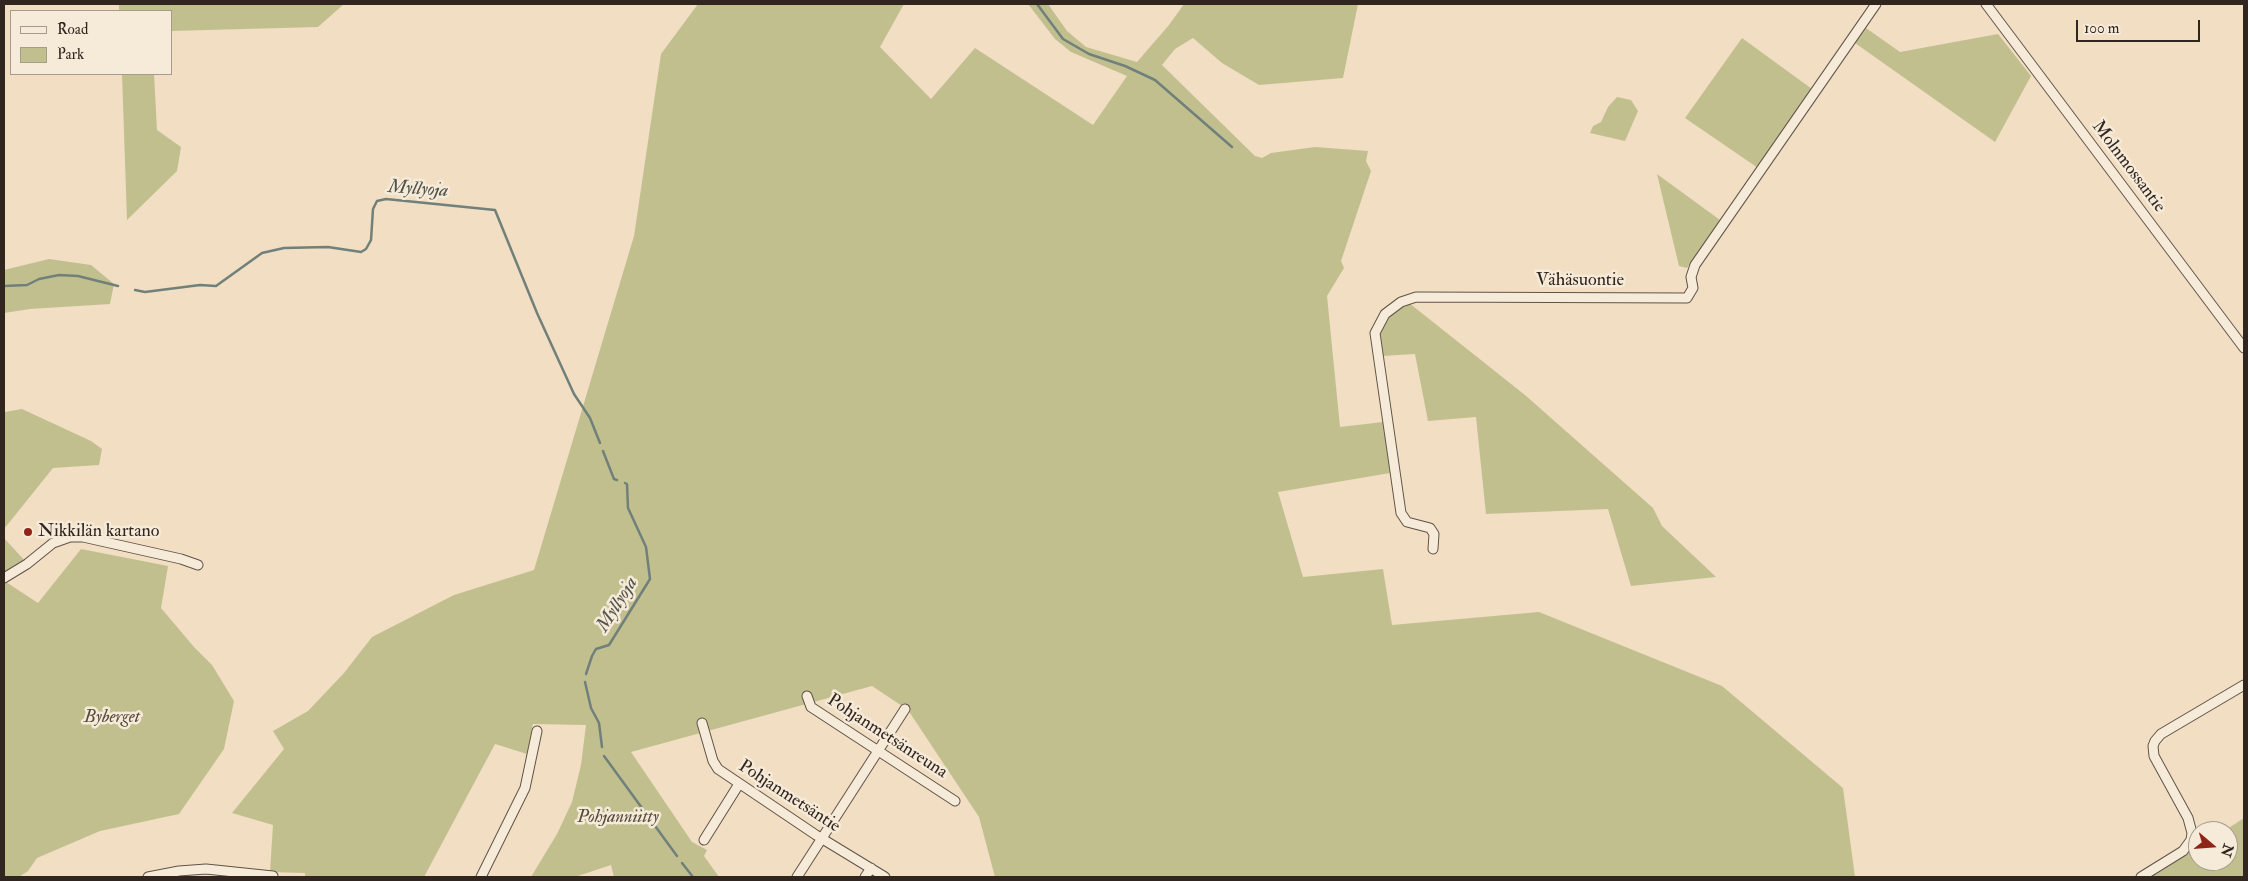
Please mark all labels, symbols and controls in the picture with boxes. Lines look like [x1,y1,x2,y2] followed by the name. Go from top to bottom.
[10,10,172,75] legend
[2078,10,2202,42] scale bar
[2084,19,2119,38] text: 100 m
[57,20,88,39] text: Road
[57,45,84,64] text: Park
[2087,117,2169,217] street label: Molnmossantie
[387,177,449,203] water label: Myllyoja
[1536,270,1624,292] street label: Vähäsuontie
[38,521,159,543] place label: Nikkilän kartano
[22,526,34,538] marker: Nikkilän kartano
[592,573,644,637] water label: Myllyoja
[823,690,951,784] street label: Pohjanmetsänreuna
[84,707,140,729] park label: Byberget
[734,756,844,838] street label: Pohjanmetsäntie
[577,807,659,829] park label: Pohjanniitty
[2188,821,2238,871] north arrow
[2217,842,2237,859] text: N

